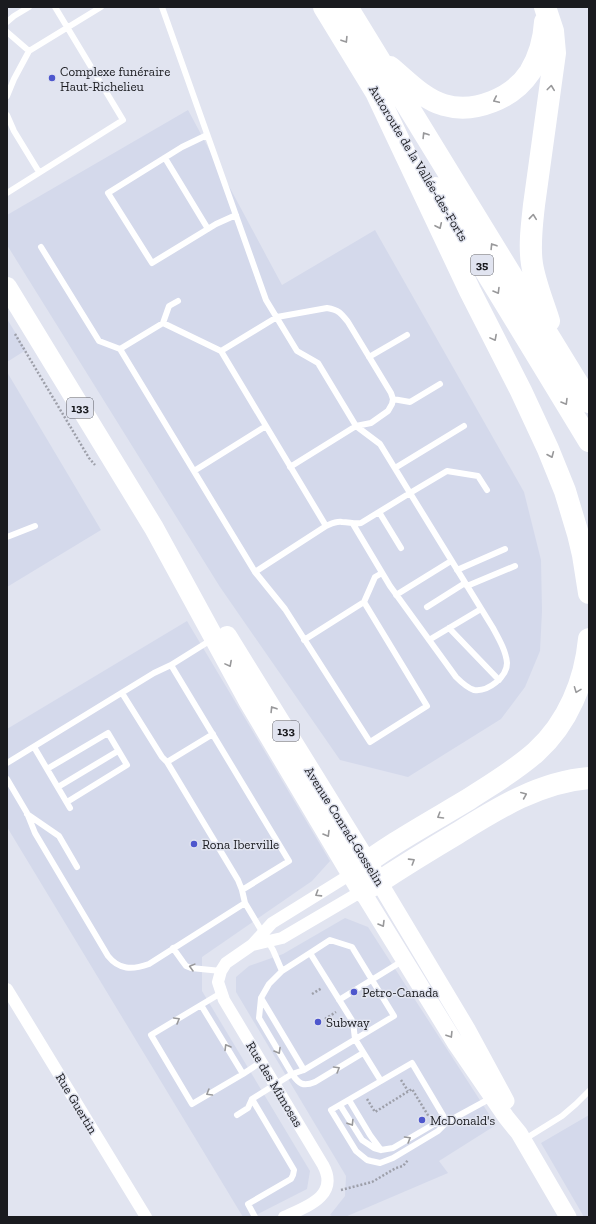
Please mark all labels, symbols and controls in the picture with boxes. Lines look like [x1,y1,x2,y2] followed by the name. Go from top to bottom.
[340,36,347,43] one-way arrow
[60,64,170,94] place label: Complexe funéraire Haut-Richelieu
[47,73,57,83] marker: Complexe funéraire Haut-Richelieu
[366,83,471,244] street label: Autoroute de la Vallée-des-Forts
[546,85,555,91] one-way arrow
[492,95,500,103] one-way arrow
[422,132,430,139] one-way arrow
[528,214,537,220] one-way arrow
[434,222,442,230] one-way arrow
[491,243,498,250] one-way arrow
[471,255,493,275] road number: 35
[493,287,500,294] one-way arrow
[490,334,497,341] one-way arrow
[67,398,93,418] road number: 133
[560,398,568,405] one-way arrow
[546,451,554,458] one-way arrow
[224,660,231,667] one-way arrow
[574,687,582,694] one-way arrow
[270,706,278,713] one-way arrow
[273,721,299,741] road number: 133
[302,764,388,889] street label: Avenue Conrad-Gosselin
[521,792,528,800] one-way arrow
[437,812,444,819] one-way arrow
[323,830,330,837] one-way arrow
[202,837,279,852] place label: Rona Iberville
[189,839,199,849] marker: Rona Iberville
[408,858,415,866] one-way arrow
[315,890,322,897] one-way arrow
[377,920,384,927] one-way arrow
[189,963,196,972] one-way arrow
[362,985,439,1000] place label: Petro-Canada
[349,987,359,997] marker: Petro-Canada
[326,1015,370,1030] place label: Subway
[173,1017,180,1024] one-way arrow
[313,1017,323,1027] marker: Subway
[445,1030,452,1037] one-way arrow
[243,1039,306,1130] street label: Rue des Mimosas
[224,1044,231,1051] one-way arrow
[274,1047,281,1054] one-way arrow
[333,1066,340,1073] one-way arrow
[53,1070,101,1137] street label: Rue Guertin
[206,1089,213,1096] one-way arrow
[430,1113,496,1128] place label: McDonald's
[417,1115,427,1125] marker: McDonald's
[346,1118,353,1125] one-way arrow
[404,1136,411,1144] one-way arrow

